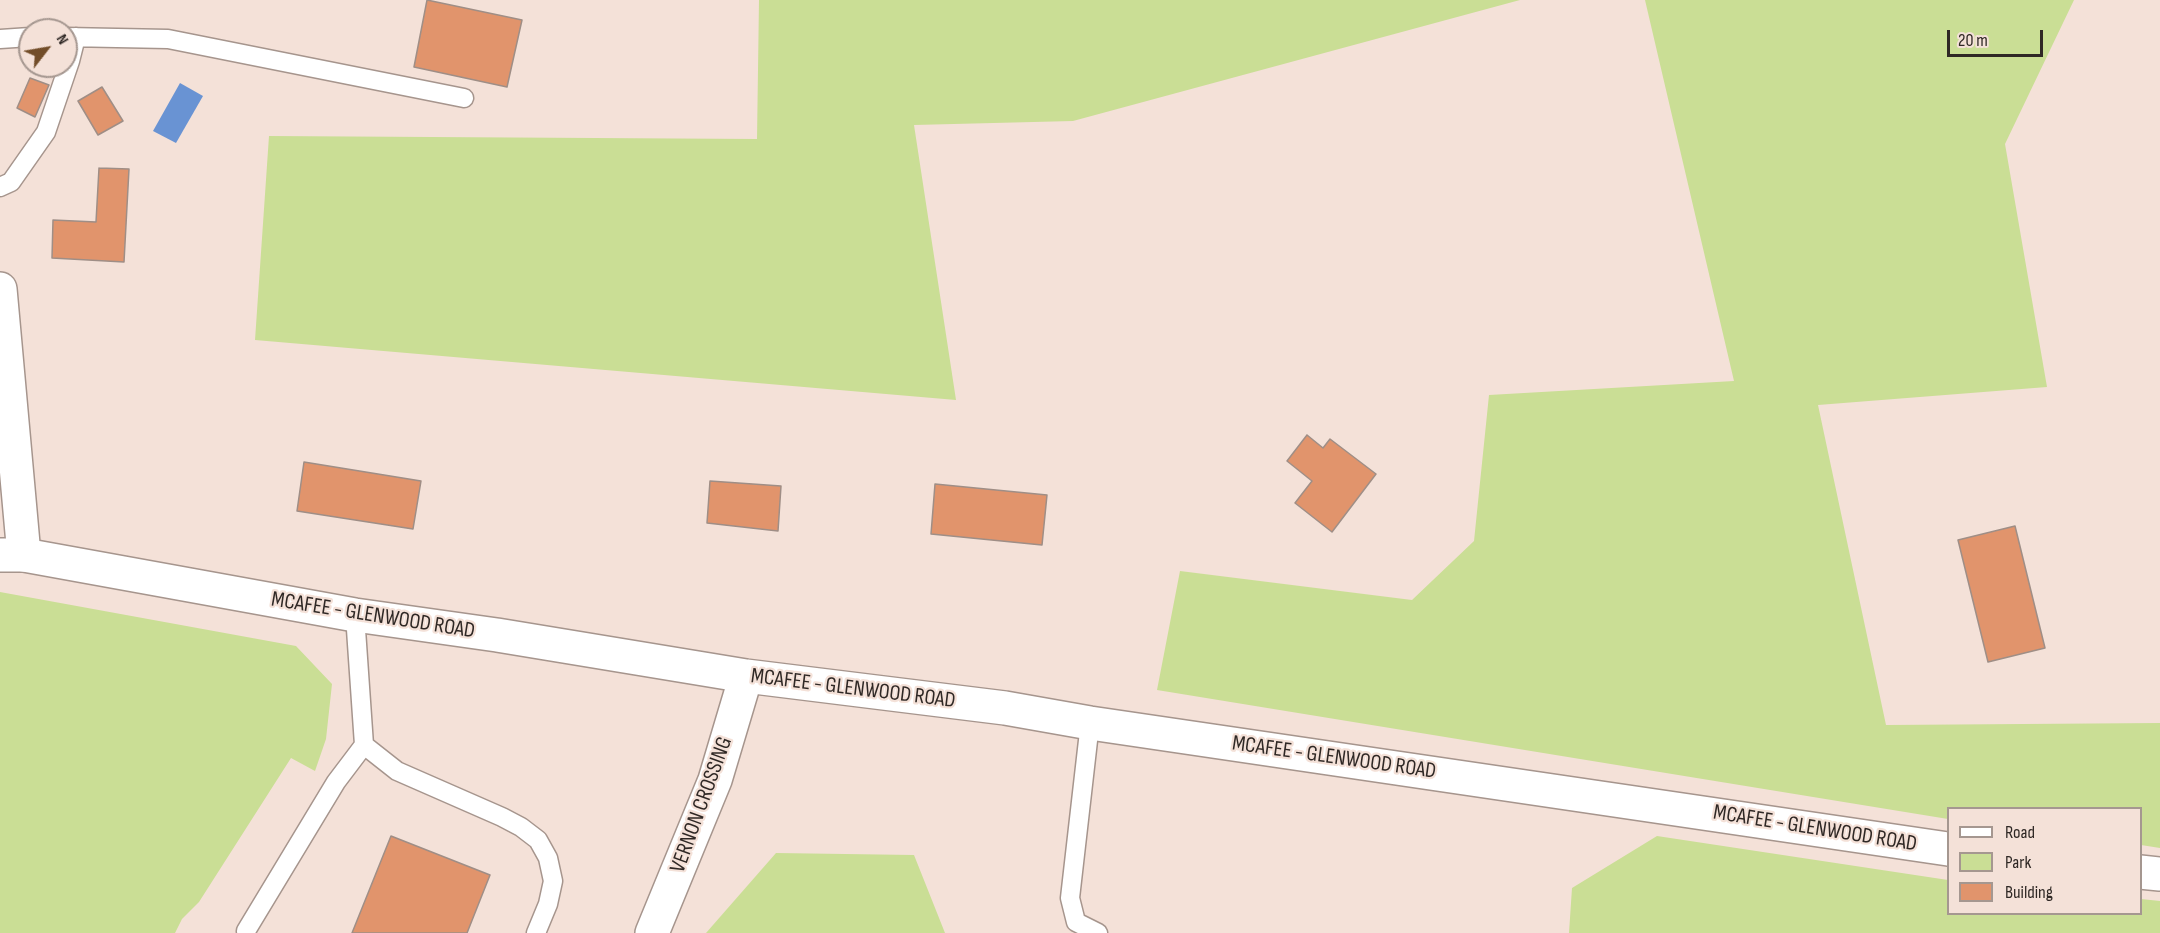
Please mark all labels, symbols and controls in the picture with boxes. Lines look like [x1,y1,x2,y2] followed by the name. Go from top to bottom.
[18,18,78,78] north arrow
[1950,18,2046,56] scale bar
[1958,30,1988,51] text: 20 m
[52,31,72,48] text: N
[269,587,477,645] street label: MCAFEE - GLENWOOD ROAD
[749,663,957,715] street label: MCAFEE - GLENWOOD ROAD
[1230,731,1438,785] street label: MCAFEE - GLENWOOD ROAD
[665,734,739,876] street label: VERNON CROSSING
[1711,800,1919,858] street label: MCAFEE - GLENWOOD ROAD
[1947,807,2142,915] legend
[2005,822,2035,843] text: Road
[2005,852,2031,873] text: Park
[2005,882,2053,903] text: Building

